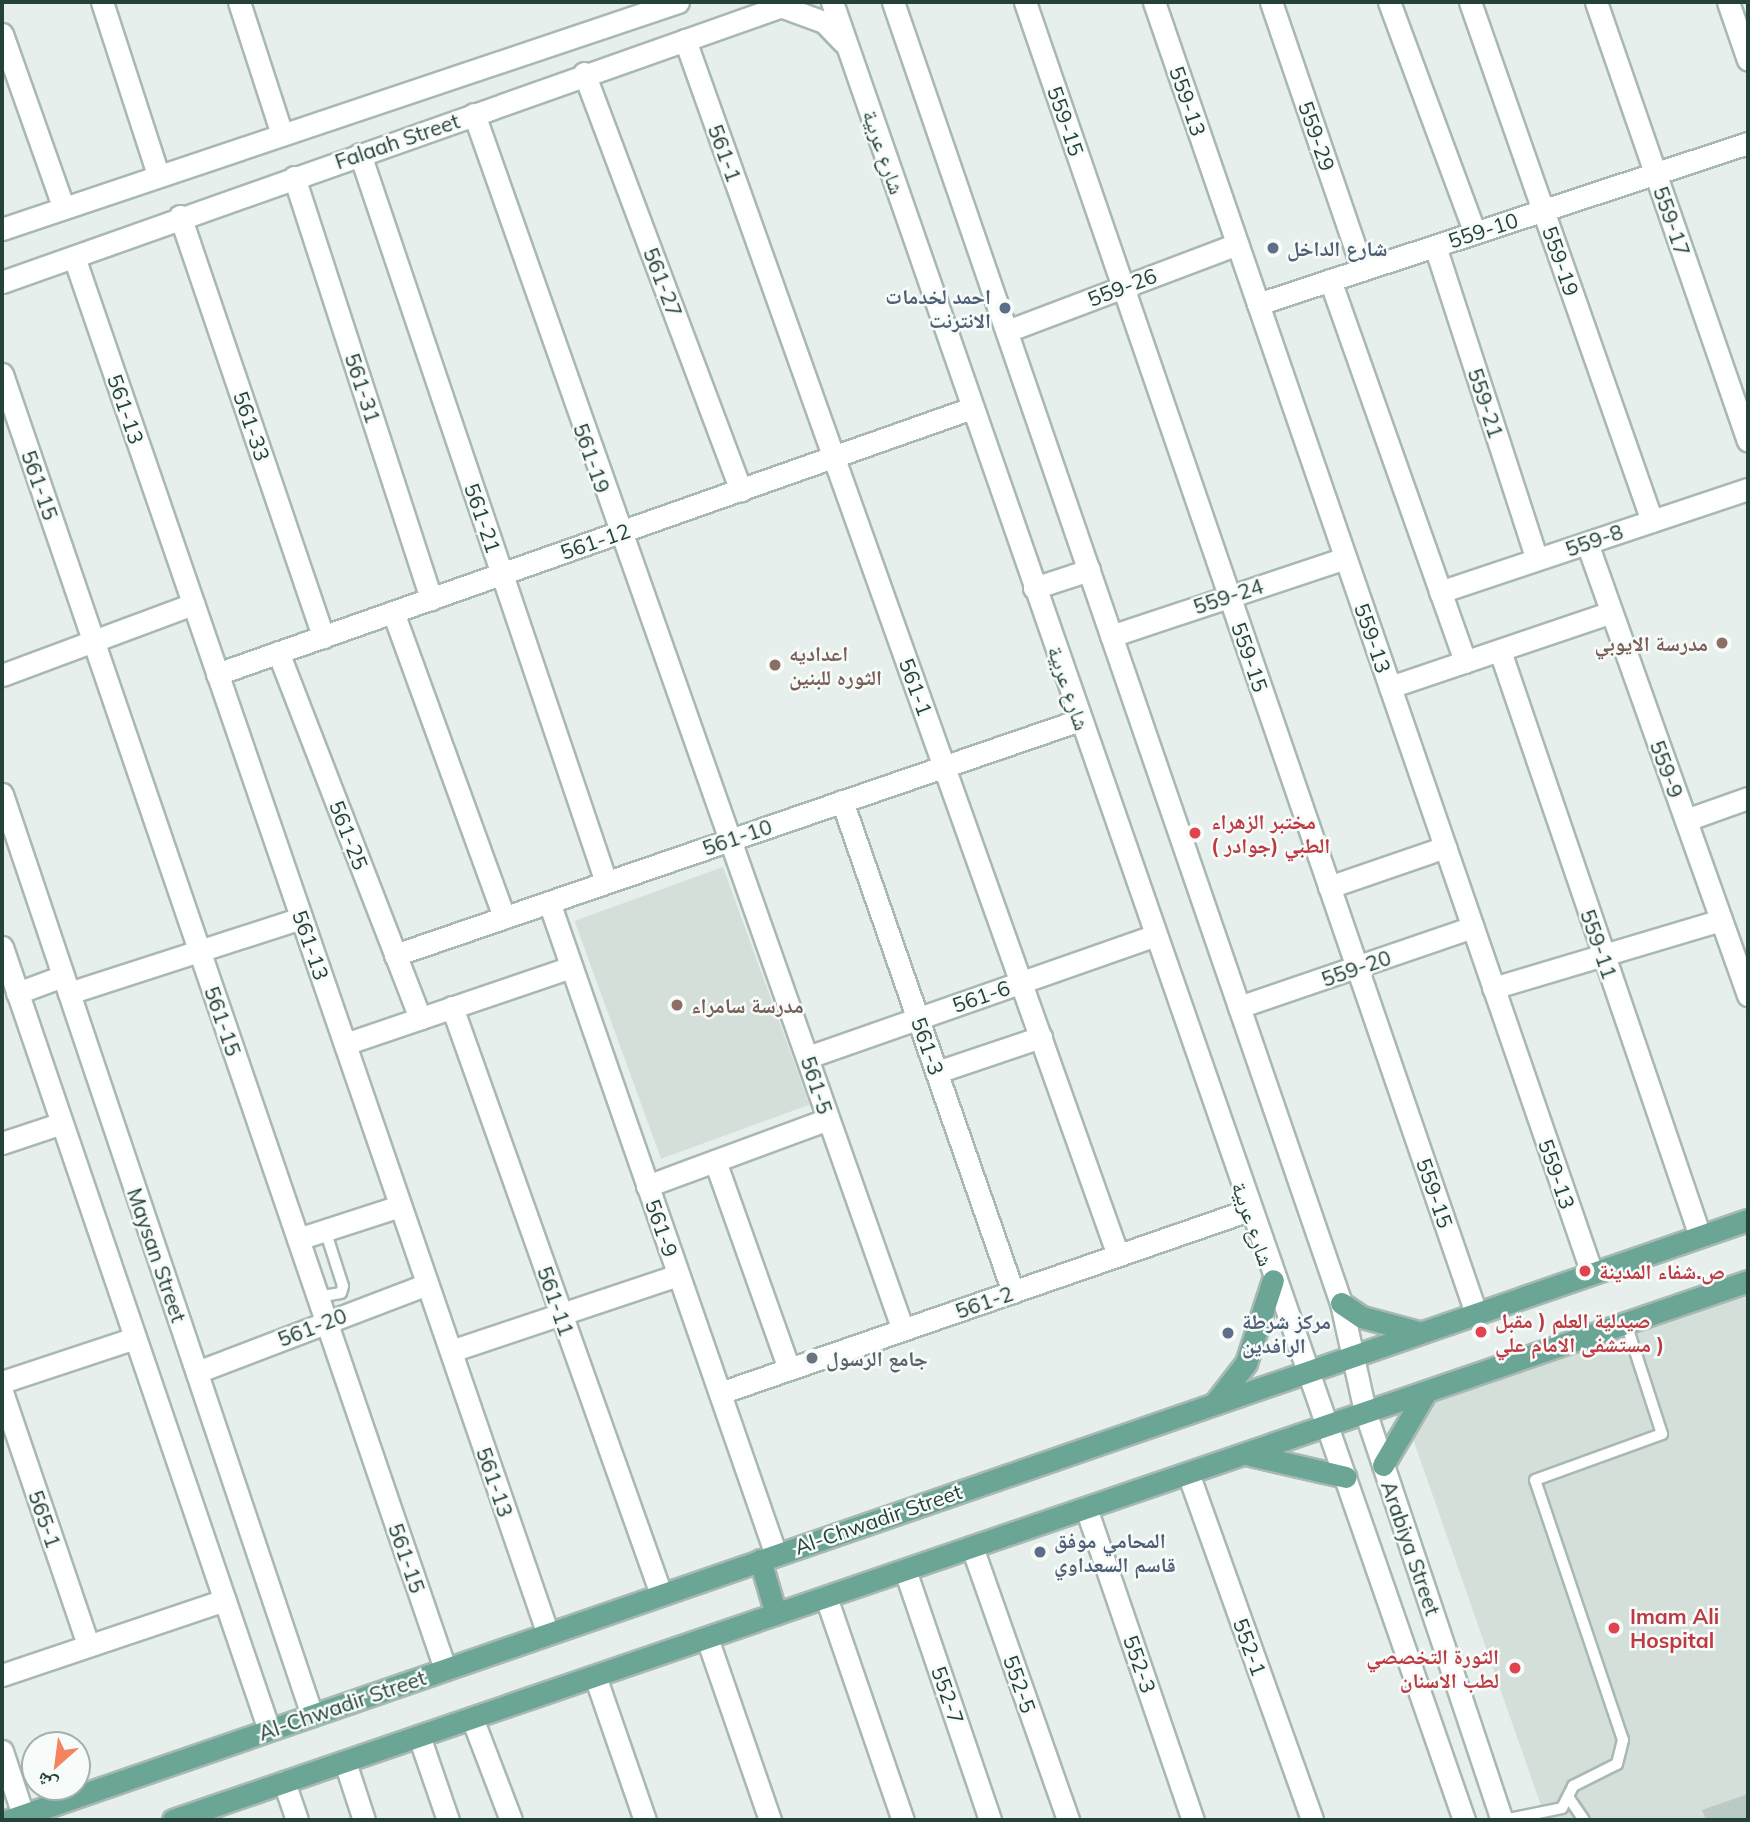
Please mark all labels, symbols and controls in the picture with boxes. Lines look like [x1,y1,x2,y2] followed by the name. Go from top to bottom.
[1164,63,1212,139] street label: 559-13
[1042,83,1090,159] street label: 559-15
[1293,98,1341,174] street label: 559-29
[858,107,910,197] street label: شارع عربية
[331,108,463,174] street label: Falaah Street
[703,121,747,185] street label: 561-1
[1648,183,1696,259] street label: 559-17
[1445,207,1521,253] street label: 559-10
[1537,223,1585,299] street label: 559-19
[1287,235,1387,261] place label: شارع الداخل
[1265,240,1281,256] marker: شارع الداخل
[638,244,688,320] street label: 561-27
[1084,262,1160,312] street label: 559-26
[885,283,991,333] place label: احمد لخدمات الانترنت
[997,300,1013,316] marker: احمد لخدمات الانترنت
[340,350,386,426] street label: 561-31
[1463,365,1509,441] street label: 559-21
[102,371,150,447] street label: 561-13
[228,388,276,464] street label: 561-33
[568,420,616,496] street label: 561-19
[16,447,64,523] street label: 561-15
[459,480,507,556] street label: 561-21
[557,517,633,565] street label: 561-12
[1562,518,1626,562] street label: 559-8
[1190,573,1266,619] street label: 559-24
[1349,600,1397,676] street label: 559-13
[1226,619,1274,695] street label: 559-15
[1595,630,1708,656] place label: مدرسة الايوبي
[1714,635,1730,651] marker: مدرسة الايوبي
[789,640,882,690] place label: اعداديه الثوره للبنين
[1043,643,1095,733] street label: شارع عربية
[894,655,938,719] street label: 561-1
[767,657,783,673] marker: اعداديه الثوره للبنين
[1645,737,1689,801] street label: 559-9
[324,797,374,873] street label: 561-25
[1211,808,1330,858] place label: مختبر الزهراء الطبي (جوادر )
[699,813,775,861] street label: 561-10
[1185,823,1205,843] marker: مختبر الزهراء الطبي (جوادر )
[1575,906,1623,982] street label: 559-11
[287,907,335,983] street label: 561-13
[1318,944,1394,992] street label: 559-20
[949,974,1013,1018] street label: 561-6
[199,983,247,1059] street label: 561-15
[691,992,804,1018] place label: مدرسة سامراء
[669,997,685,1013] marker: مدرسة سامراء
[906,1014,950,1078] street label: 561-3
[796,1053,838,1117] street label: 561-5
[1533,1136,1581,1212] street label: 559-13
[1411,1155,1459,1231] street label: 559-15
[1227,1179,1279,1269] street label: شارع عربية
[122,1185,192,1325] street label: Maysan Street
[640,1196,684,1260] street label: 561-9
[1599,1258,1725,1284] place label: ص.شفاء المدينة
[532,1263,580,1339] street label: 561-11
[1577,1263,1593,1279] marker: ص.شفاء المدينة
[952,1280,1016,1324] street label: 561-2
[274,1302,350,1352] street label: 561-20
[1495,1307,1664,1357] place label: صيدلية العلم ( مقبل مستشفى الامام علي )
[1242,1308,1331,1358] place label: مركز شرطة الرافدين
[1473,1324,1489,1340] marker: صيدلية العلم ( مقبل مستشفى الامام علي )
[1220,1325,1236,1341] marker: مركز شرطة الرافدين
[826,1345,928,1371] place label: جامع الرسول
[804,1350,820,1366] marker: جامع الرسول
[471,1444,519,1520] street label: 561-13
[1376,1478,1446,1618] street label: Arabiya Street
[791,1479,965,1559] street label: Al-Chwadir Street
[23,1487,67,1551] street label: 565-1
[383,1520,431,1596] street label: 561-15
[1054,1527,1176,1577] place label: المحامي موفق قاسم السعداوي
[1032,1544,1048,1560] marker: المحامي موفق قاسم السعداوي
[1630,1603,1719,1653] place label: Imam Ali Hospital
[1228,1615,1272,1679] street label: 552-1
[1604,1618,1624,1638] marker: Imam Ali Hospital
[1118,1632,1162,1696] street label: 552-3
[1366,1643,1499,1693] place label: الثورة التخصصي لطب الاسنان
[998,1652,1042,1716] street label: 552-5
[1505,1658,1525,1678] marker: الثورة التخصصي لطب الاسنان
[926,1663,970,1727] street label: 552-7
[255,1665,429,1745] street label: Al-Chwadir Street
[21,1731,91,1801] north arrow
[33,1767,62,1798] text: ش

